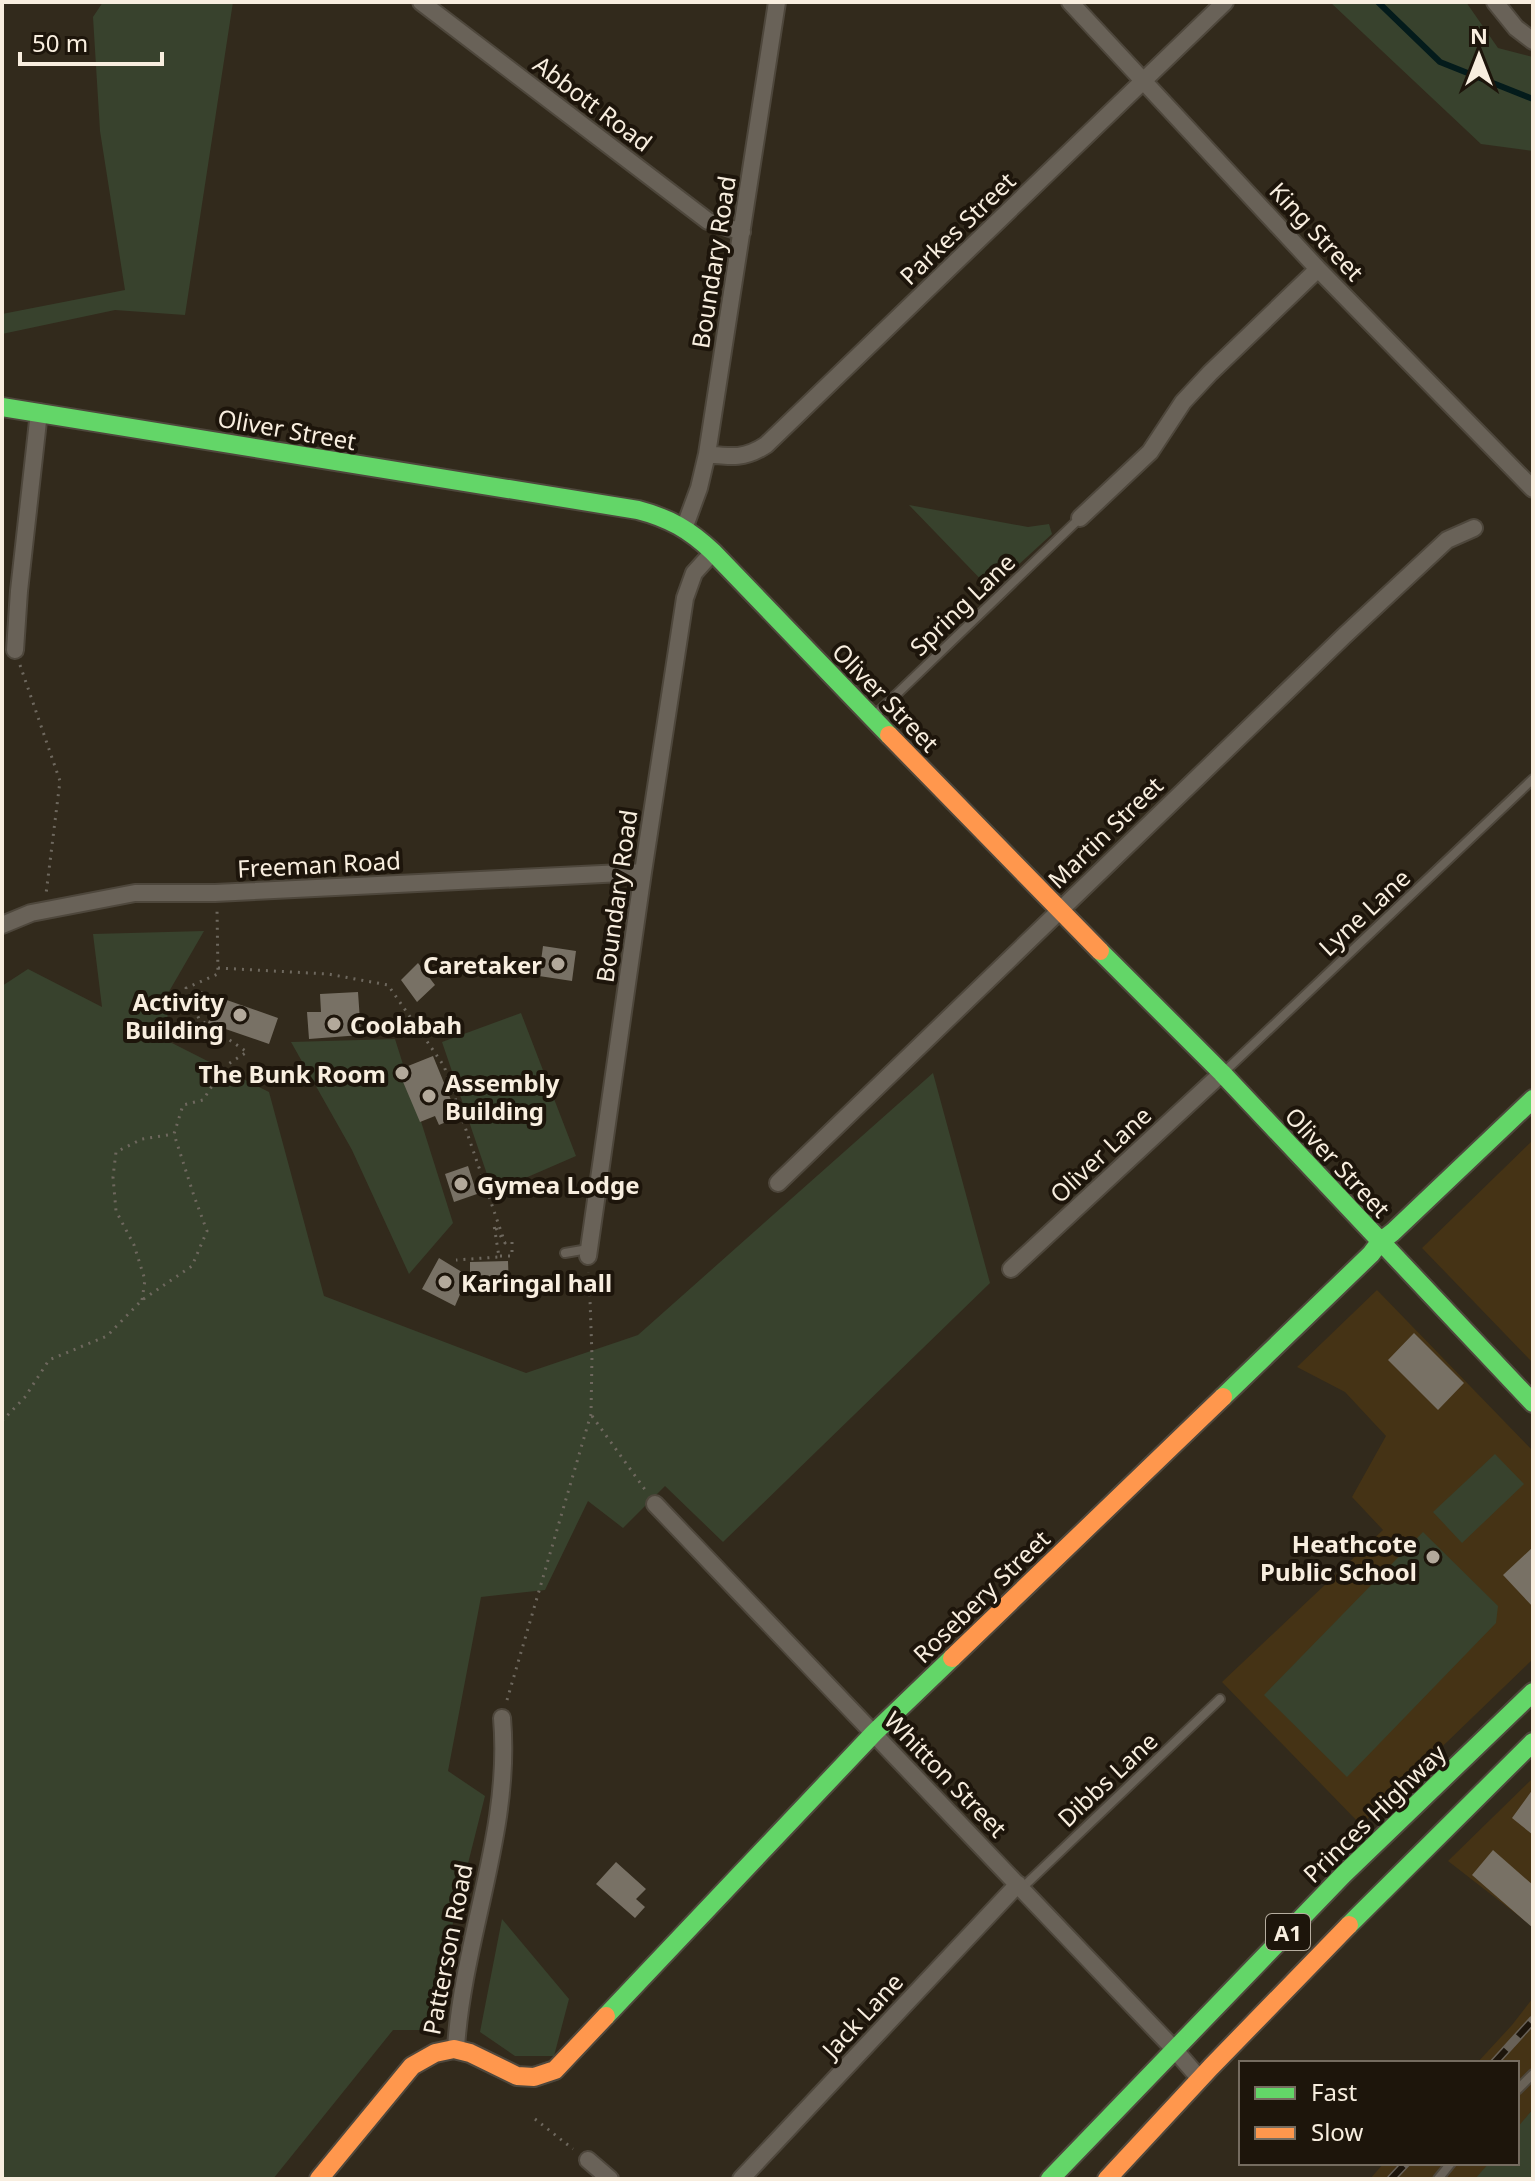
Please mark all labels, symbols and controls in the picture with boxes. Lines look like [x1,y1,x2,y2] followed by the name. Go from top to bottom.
[20,16,162,66] scale bar
[1439,16,1519,96] north arrow
[1470,20,1488,50] text: N
[32,26,88,59] text: 50 m
[527,48,659,158] street label: Abbott Road
[892,164,1022,292] street label: Parkes Street
[683,173,743,351] street label: Boundary Road
[1263,174,1372,288] street label: King Street
[215,401,359,457] street label: Oliver Street
[902,545,1022,663] street label: Spring Lane
[825,635,947,759] street label: Oliver Street
[1040,768,1170,895] street label: Martin Street
[588,808,644,984] street label: Boundary Road
[236,843,402,885] street label: Freeman Road
[1311,861,1417,963] street label: Lyne Lane
[423,948,542,981] place label: Caretaker
[549,955,567,973] marker: Caretaker
[125,985,224,1046] place label: Activity Building
[231,1006,249,1024] marker: Activity Building
[350,1008,462,1041] place label: Coolabah
[325,1015,343,1033] marker: Coolabah
[199,1057,386,1090] place label: The Bunk Room
[393,1064,411,1082] marker: The Bunk Room
[445,1066,560,1127] place label: Assembly Building
[420,1087,438,1105] marker: Assembly Building
[1042,1098,1158,1210] street label: Oliver Lane
[1278,1100,1398,1225] street label: Oliver Street
[477,1168,640,1201] place label: Gymea Lodge
[452,1175,470,1193] marker: Gymea Lodge
[461,1266,612,1299] place label: Karingal hall
[436,1273,454,1291] marker: Karingal hall
[905,1522,1057,1670] street label: Rosebery Street
[1260,1527,1417,1588] place label: Heathcote Public School
[1424,1548,1442,1566] marker: Heathcote Public School
[877,1704,1015,1844] street label: Whitton Street
[1050,1724,1164,1834] street label: Dibbs Lane
[1295,1736,1453,1890] street label: Princes Highway
[414,1861,480,2037] street label: Patterson Road
[1266,1914,1310,1950] road number: A1
[813,1965,910,2066] street label: Jack Lane
[1239,2061,1519,2165] legend
[1311,2075,1357,2108] text: Fast
[1311,2115,1363,2148] text: Slow

